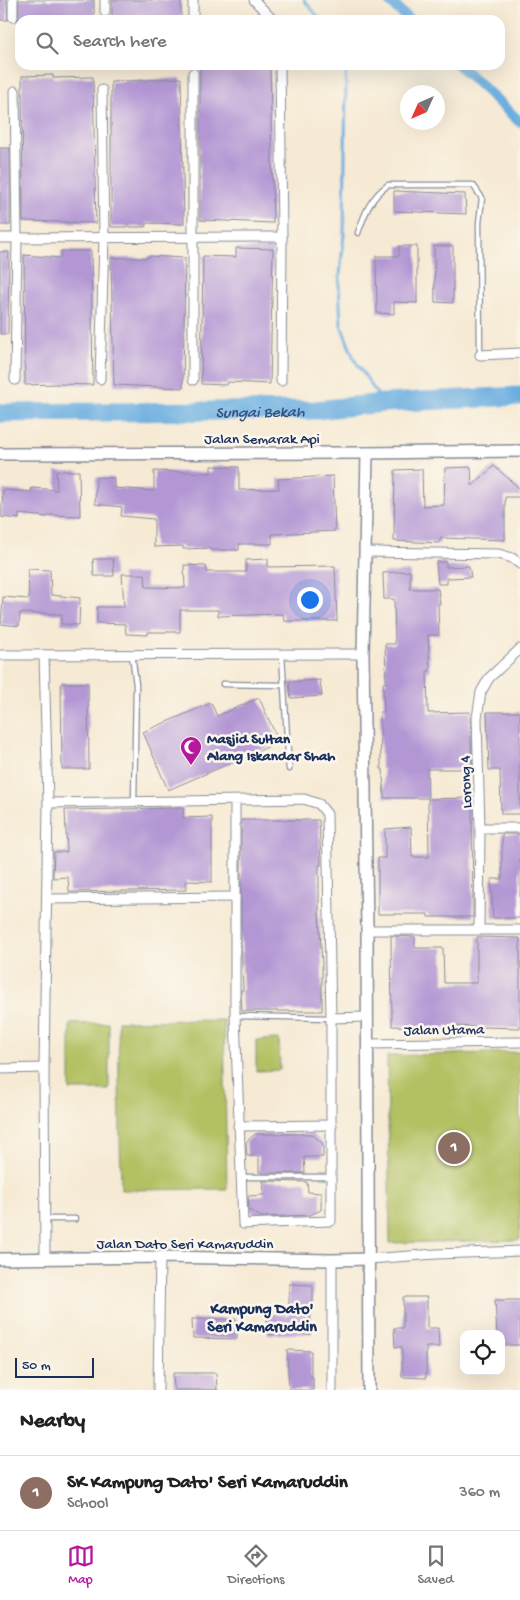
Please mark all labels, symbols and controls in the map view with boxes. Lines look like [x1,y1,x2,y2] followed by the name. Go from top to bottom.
[15,15,505,70] search box
[33,29,61,57] icon: search
[73,31,167,54] text: Search here
[400,85,445,130] north arrow
[215,404,305,424] water label: Sungai Bekah
[204,431,320,449] street label: Jalan Semarak Api
[297,587,323,613] your location
[206,731,335,766] place label: Masjid Sultan Alang Iskandar Shah
[179,735,203,766] mosque icon: Masjid Sultan Alang Iskandar Shah
[457,755,477,809] street label: Lorong 4
[404,1021,485,1041] street label: Jalan Utama
[438,1129,470,1167] pin: 1
[97,1236,273,1254] street label: Jalan Dato Seri Kamaruddin
[207,1301,317,1338] district label: Kampung Dato' Seri Kamaruddin
[460,1330,505,1375] map controls
[460,1330,505,1375] button: locate
[15,1355,94,1378] scale bar
[22,1358,51,1375] text: 50 m
[20,1410,85,1435] text: Nearby
[67,1472,348,1495] text: SK Kampung Dato' Seri Kamaruddin
[33,1484,39,1503] text: 1
[459,1484,500,1503] text: 360 m
[67,1495,109,1514] text: School
[67,1542,95,1589] tab: Map
[228,1542,285,1589] tab: Directions
[418,1542,453,1589] tab: Saved

